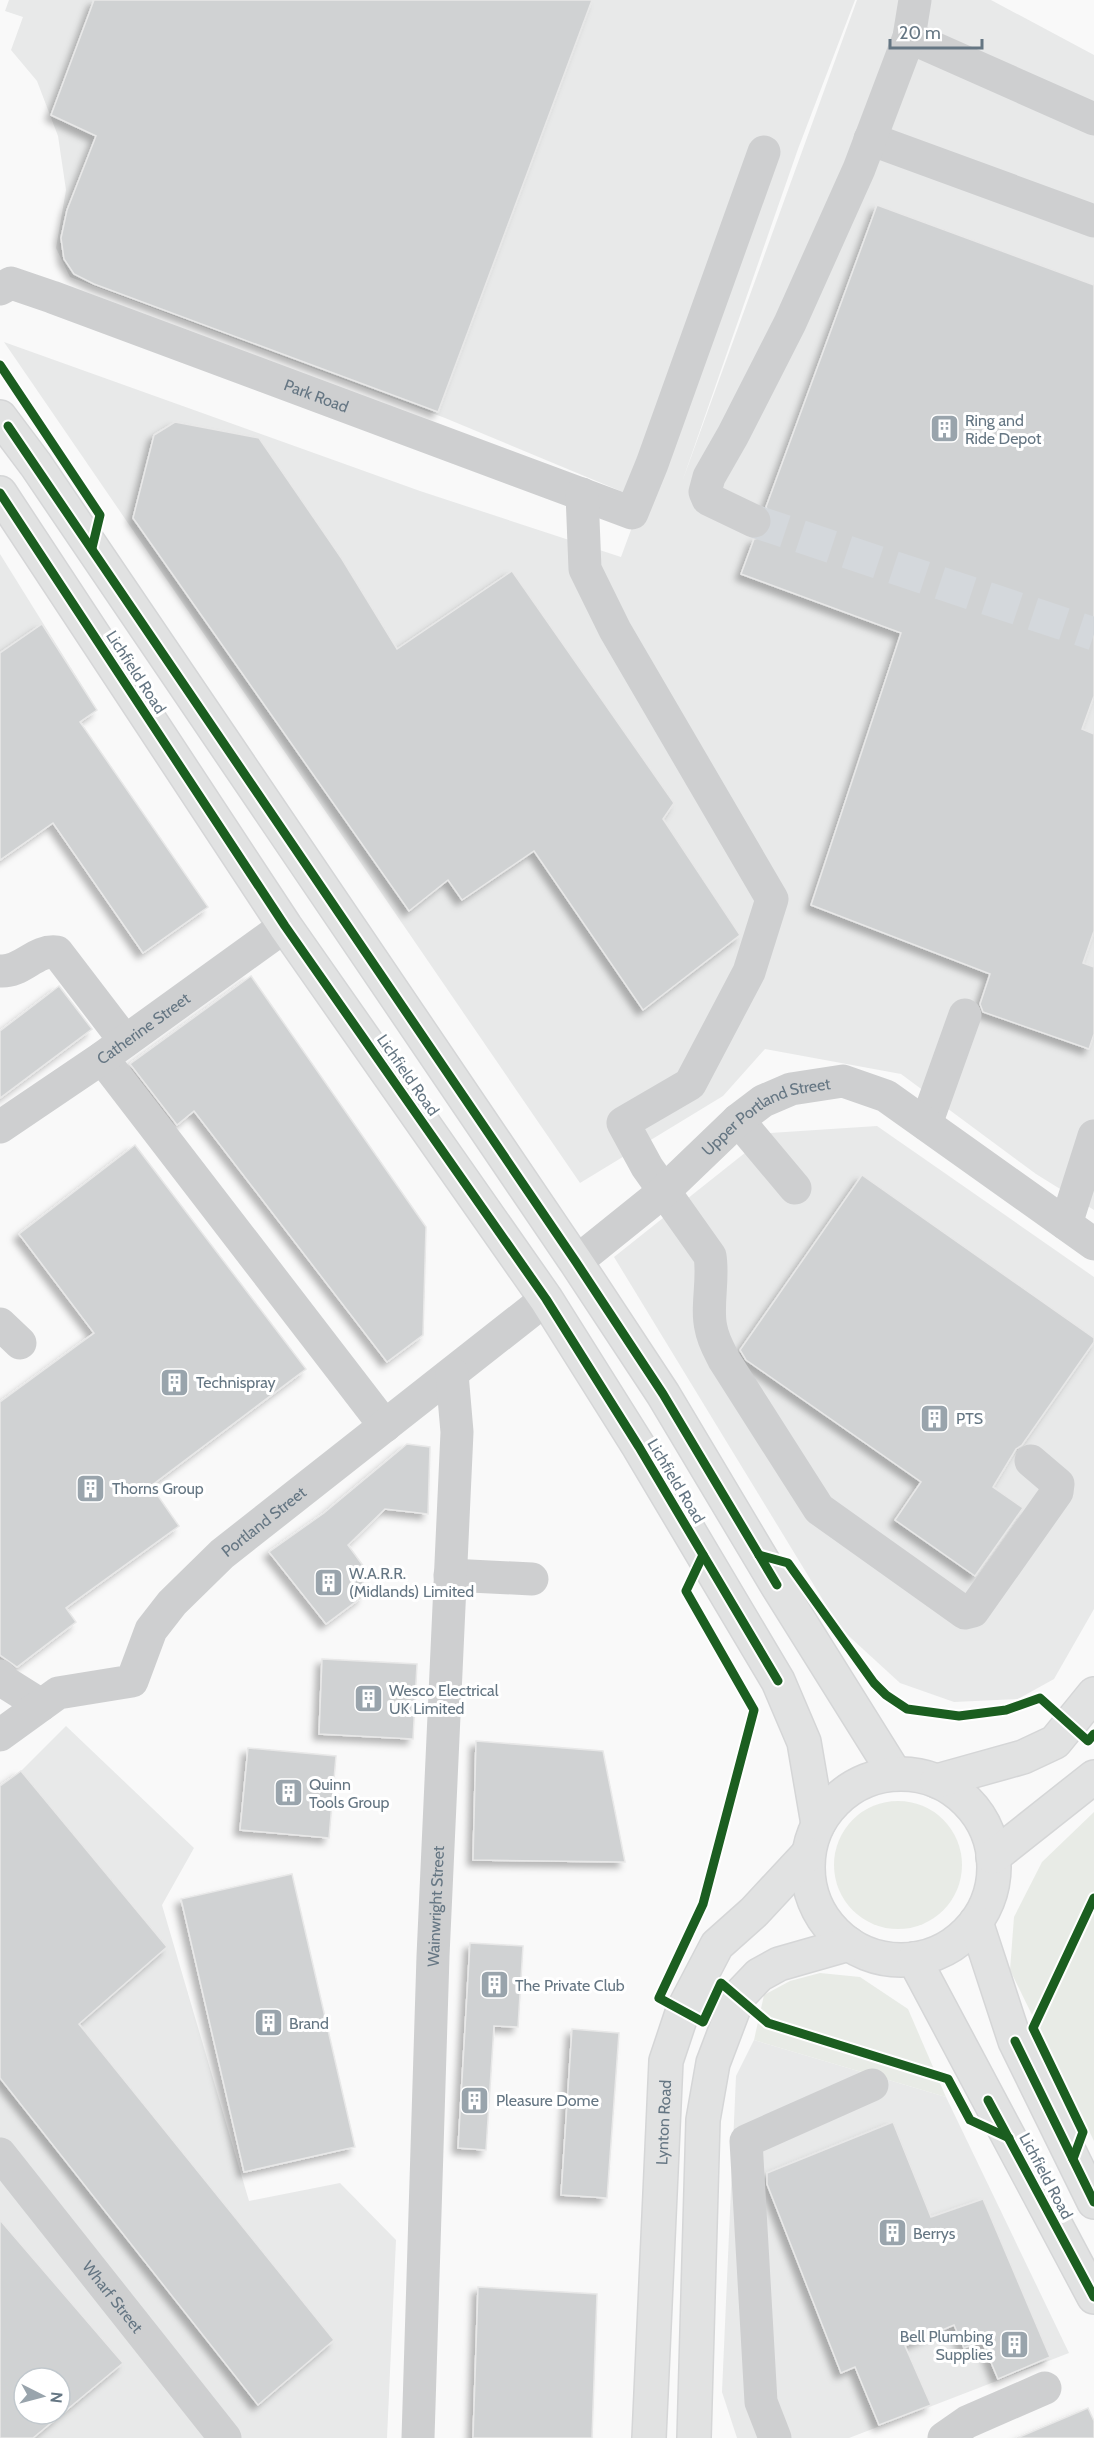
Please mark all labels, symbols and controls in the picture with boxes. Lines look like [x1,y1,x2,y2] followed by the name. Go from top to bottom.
[890,12,982,50] scale bar
[899,22,941,44] text: 20 m
[282,375,351,416] street label: Park Road
[965,411,1042,448] place label: Ring and Ride Depot
[928,413,960,445] building icon: Ring and Ride Depot
[102,627,170,717] street label: Lichfield Road
[93,988,194,1068] street label: Catherine Street
[373,1031,443,1119] street label: Lichfield Road
[698,1073,832,1159] street label: Upper Portland Street
[159,1366,191,1398] building icon: Technispray
[196,1373,276,1392] place label: Technispray
[919,1402,951,1434] building icon: PTS
[956,1409,983,1428] place label: PTS
[643,1435,709,1527] street label: Lichfield Road
[75,1472,107,1504] building icon: Thorns Group
[112,1479,204,1498] place label: Thorns Group
[217,1482,310,1560] street label: Portland Street
[349,1564,474,1601] place label: W.A.R.R. (Midlands) Limited
[312,1566,344,1598] building icon: W.A.R.R. (Midlands) Limited
[389,1681,499,1718] place label: Wesco Electrical UK Limited
[352,1683,384,1715] building icon: Wesco Electrical UK Limited
[309,1775,390,1812] place label: Quinn Tools Group
[272,1777,304,1809] building icon: Quinn Tools Group
[423,1845,448,1967] street label: Wainwright Street
[478,1969,510,2001] building icon: The Private Club
[515,1976,625,1995] place label: The Private Club
[252,2007,284,2039] building icon: Brand
[289,2014,329,2033] place label: Brand
[652,2079,675,2165] street label: Lynton Road
[459,2084,491,2116] building icon: Pleasure Dome
[496,2091,599,2110] place label: Pleasure Dome
[1015,2130,1077,2222] street label: Lichfield Road
[876,2217,908,2249] building icon: Berrys
[913,2224,956,2243] place label: Berrys
[79,2257,148,2337] street label: Wharf Street
[900,2327,994,2364] place label: Bell Plumbing Supplies
[998,2329,1030,2361] building icon: Bell Plumbing Supplies
[12,2366,72,2426] north arrow
[46,2391,66,2404] text: N

